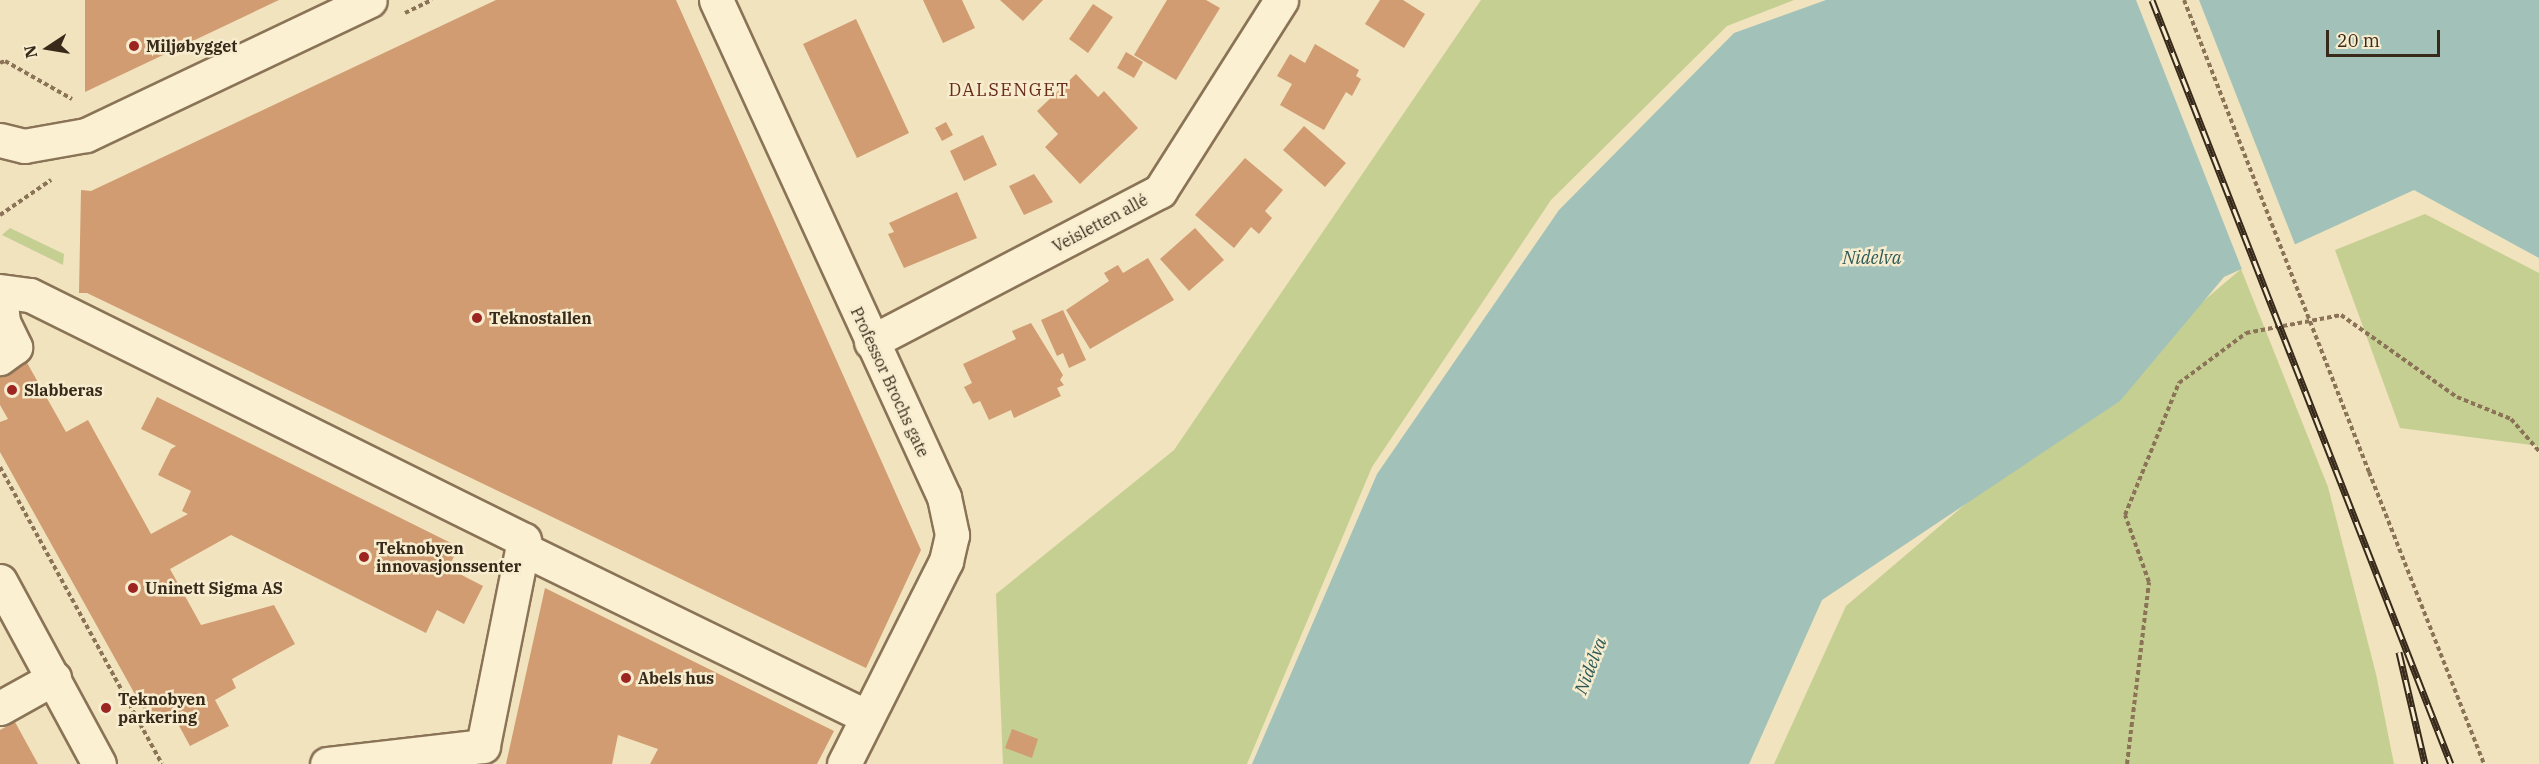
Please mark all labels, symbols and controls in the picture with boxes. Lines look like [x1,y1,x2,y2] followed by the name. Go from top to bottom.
[18,18,78,78] north arrow
[2329,18,2443,56] scale bar
[2337,29,2380,52] text: 20 m
[146,36,237,56] place label: Miljøbygget
[127,39,141,53] marker: Miljøbygget
[19,43,41,60] text: N
[948,79,1070,101] district label: DALSENGET
[1049,190,1151,256] street label: Veisletten allé
[1843,247,1901,269] water label: Nidelva
[847,304,933,460] street label: Professor Brochs gate
[489,308,592,328] place label: Teknostallen
[470,311,484,325] marker: Teknostallen
[24,380,103,400] place label: Slabberas
[5,383,19,397] marker: Slabberas
[376,538,521,576] place label: Teknobyen innovasjonssenter
[357,550,371,564] marker: Teknobyen innovasjonssenter
[145,578,283,598] place label: Uninett Sigma AS
[126,581,140,595] marker: Uninett Sigma AS
[1570,635,1612,697] water label: Nidelva
[638,668,714,688] place label: Abels hus
[619,671,633,685] marker: Abels hus
[118,689,206,727] place label: Teknobyen parkering
[99,701,113,715] marker: Teknobyen parkering

